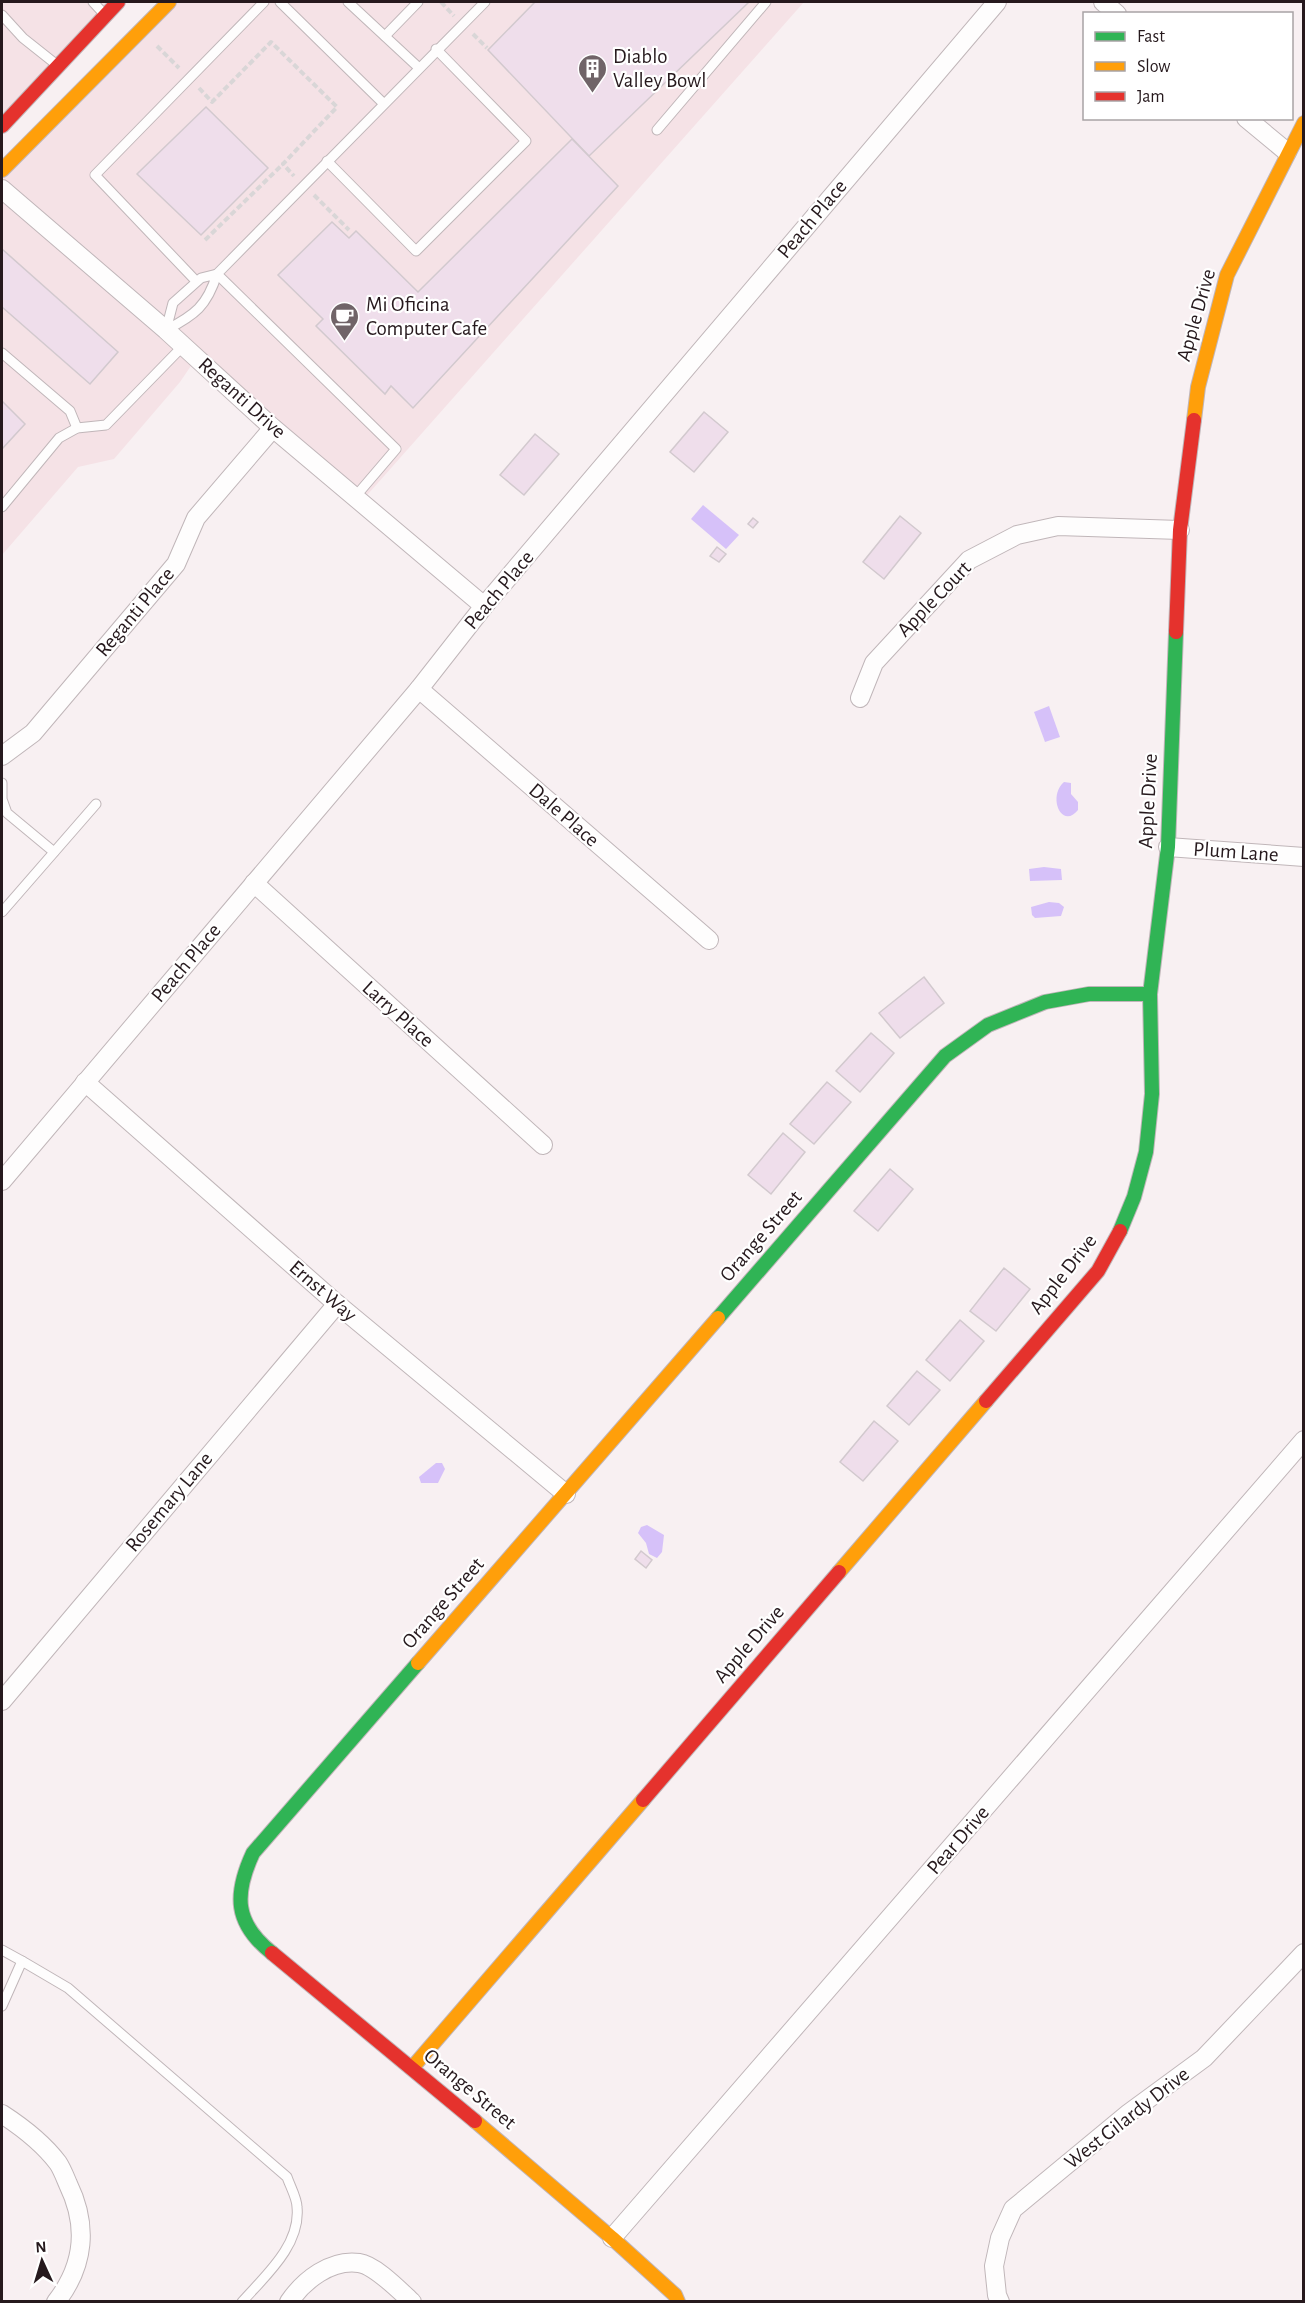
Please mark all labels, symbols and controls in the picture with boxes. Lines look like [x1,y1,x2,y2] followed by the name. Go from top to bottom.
[1083,12,1293,120] legend
[1137,28,1165,46] text: Fast
[613,46,706,91] place label: Diablo Valley Bowl
[576,52,608,94] building icon: Diablo Valley Bowl
[1137,58,1170,76] text: Slow
[1137,88,1165,106] text: Jam
[773,176,851,262] street label: Peach Place
[1173,266,1219,364] street label: Apple Drive
[366,294,487,339] place label: Mi Oficina Computer Cafe
[329,300,361,342] cafe icon: Mi Oficina Computer Cafe
[194,354,290,442] street label: Reganti Drive
[460,547,538,633] street label: Peach Place
[893,557,975,641] street label: Apple Court
[92,563,178,661] street label: Reganti Place
[1135,753,1161,849] street label: Apple Drive
[525,779,603,851] street label: Dale Place
[1193,839,1279,865] street label: Plum Lane
[147,920,225,1006] street label: Peach Place
[358,977,438,1051] street label: Larry Place
[716,1186,806,1286] street label: Orange Street
[1025,1230,1101,1318] street label: Apple Drive
[285,1256,361,1326] street label: Ernst Way
[121,1448,217,1556] street label: Rosemary Lane
[398,1553,488,1653] street label: Orange Street
[710,1601,788,1687] street label: Apple Drive
[923,1802,993,1878] street label: Pear Drive
[420,2045,520,2134] street label: Orange Street
[1061,2063,1193,2173] street label: West Gilardy Drive
[12,2231,72,2291] north arrow
[35,2239,47,2255] text: N

